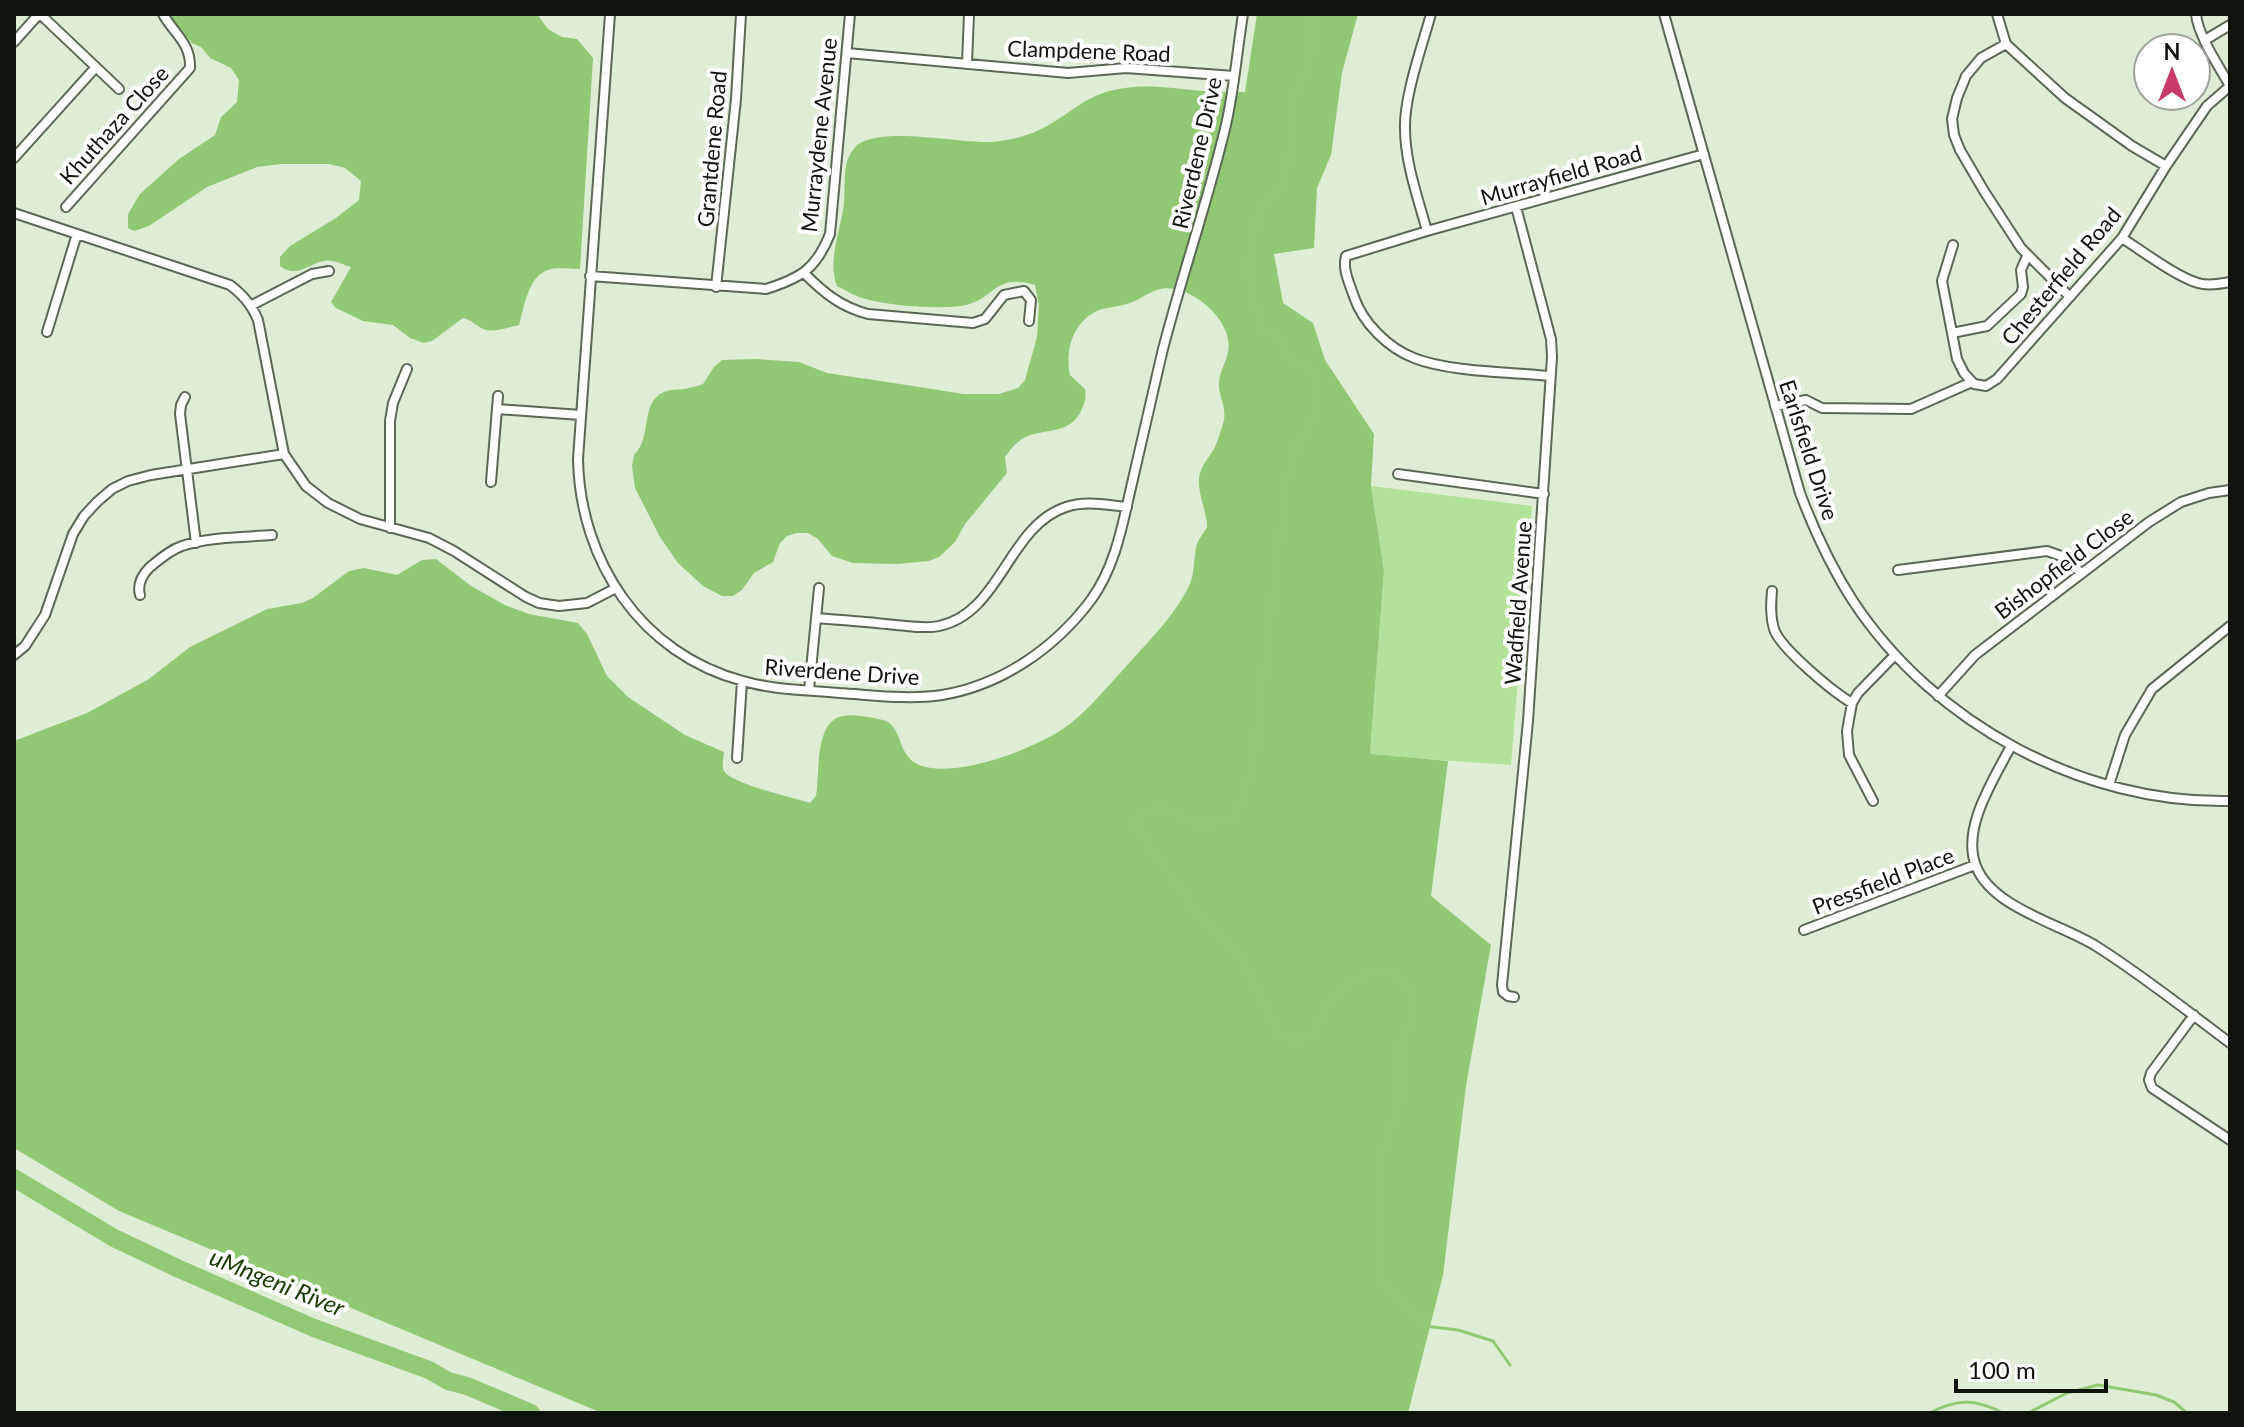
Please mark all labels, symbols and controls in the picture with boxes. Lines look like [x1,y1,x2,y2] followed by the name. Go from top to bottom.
[2132,32,2212,112] north arrow
[1007,34,1171,67] street label: Clampdene Road
[795,36,842,234] street label: Murraydene Avenue
[2164,38,2180,65] text: N
[53,60,174,190] street label: Khuthaza Close
[691,70,732,228] street label: Grantdene Road
[1166,74,1227,231] street label: Riverdene Drive
[1477,139,1645,210] street label: Murrayfield Road
[1995,201,2126,350] street label: Chesterfield Road
[1774,376,1845,523] street label: Earlsfield Drive
[1989,503,2138,625] street label: Bishopfield Close
[1498,520,1537,686] street label: Wadfield Avenue
[764,653,920,690] street label: Riverdene Drive
[1808,841,1958,920] street label: Pressfield Place
[206,1241,350,1322] water label: uMngeni River
[1956,1343,2106,1393] scale bar
[1968,1355,2036,1384] text: 100 m

